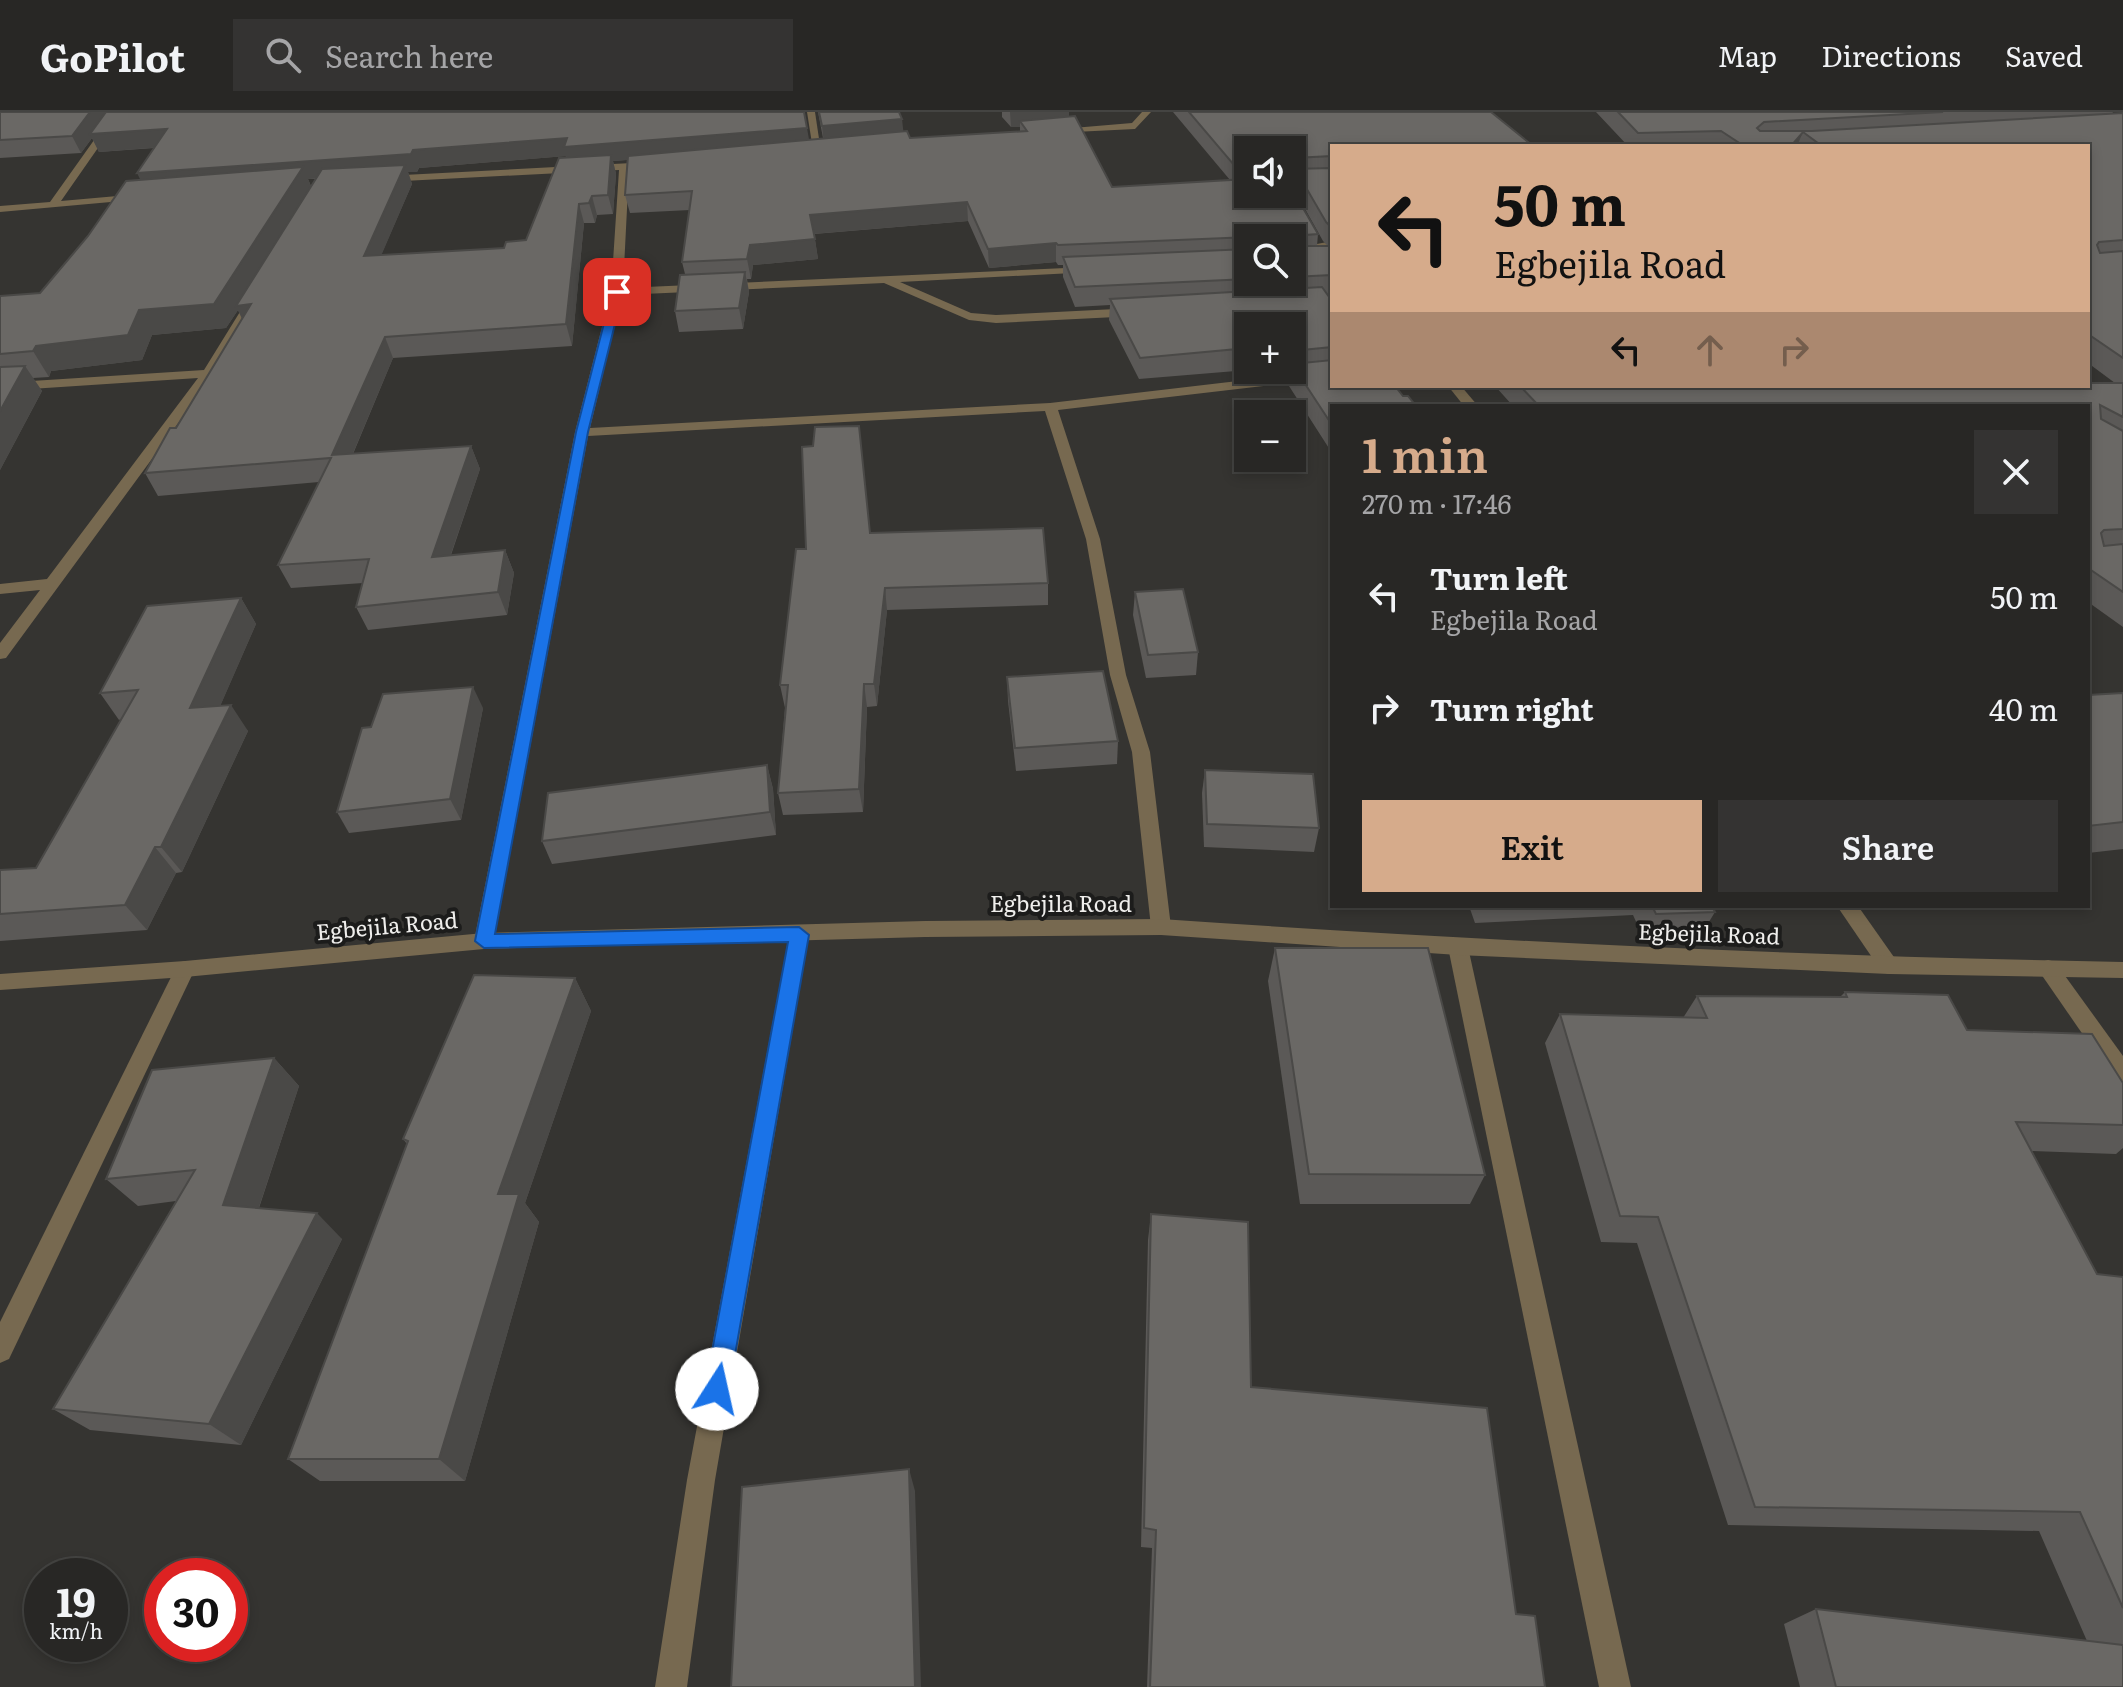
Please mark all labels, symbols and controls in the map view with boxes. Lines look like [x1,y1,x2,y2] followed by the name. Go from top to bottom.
[233,19,793,91] search box
[40,27,185,84] text: GoPilot
[261,33,305,77] icon: search
[325,33,493,77] text: Search here
[1718,34,1777,76] text: Map
[1821,34,1961,76] text: Directions
[2005,34,2083,76] text: Saved
[1234,136,1306,472] map controls
[1234,136,1306,208] button: sound
[1494,160,1626,243] text: 50 m
[1362,176,1466,280] icon: left
[1234,224,1306,296] button: search
[1494,236,1726,289] text: Egbejila Road
[583,258,651,326] pin
[595,270,639,314] icon: arrive
[1234,312,1306,384] button: +
[1604,328,1648,372] icon: left
[1688,328,1732,372] icon: ahead
[1772,328,1816,372] icon: right
[1234,400,1306,472] button: −
[1362,417,1488,488] text: 1 min
[1974,430,2058,514] button: close
[1362,483,1512,522] text: 270 m · 17:46
[1430,555,1568,599] text: Turn left
[1362,574,1406,618] icon: left
[1990,574,2058,618] text: 50 m
[1430,599,1598,638] text: Egbejila Road
[1362,686,1406,730] icon: right
[1430,686,1594,730] text: Turn right
[1989,686,2058,730] text: 40 m
[1362,800,1702,892] button: Exit
[1718,800,2058,892] button: Share
[990,886,1132,919] street label: Egbejila Road
[315,902,459,947] street label: Egbejila Road
[1638,914,1781,951] street label: Egbejila Road
[675,1347,759,1431] position arrow
[144,1558,248,1662] speed limit sign: 30
[56,1570,96,1629] text: 19
[49,1615,103,1645] text: km/h

